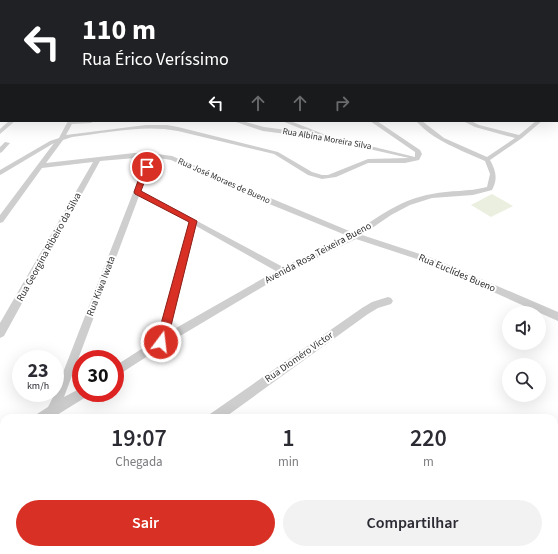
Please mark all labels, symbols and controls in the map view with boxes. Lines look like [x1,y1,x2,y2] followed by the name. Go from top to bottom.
[82,10,156,50] text: 110 m
[16,16,68,68] icon: left
[82,47,229,72] text: Rua Érico Veríssimo
[205,92,227,114] icon: left
[247,92,269,114] icon: ahead
[289,92,311,114] icon: ahead
[331,92,353,114] icon: right
[281,125,373,153] street label: Rua Albina Moreira Silva
[130,150,164,184] pin
[176,155,273,207] street label: Rua José Moraes de Bueno
[136,156,158,178] icon: arrive
[13,190,85,304] street label: Rua Georgina Ribeiro da Silva
[262,219,374,287] street label: Avenida Rosa Teixeira Bueno
[416,250,498,296] street label: Rua Euclídes Bueno
[83,254,119,318] street label: Rua Kiwa Iwata
[502,306,546,402] map controls
[502,306,546,350] button: sound
[140,321,182,363] position arrow
[262,328,336,386] street label: Rua Dioméro Victor
[72,350,124,402] speed limit sign: 30
[27,357,49,385] text: 23
[502,358,546,402] button: search
[27,379,49,393] text: km/h
[111,421,167,456] text: 19:07
[282,421,295,456] text: 1
[410,421,447,456] text: 220
[115,453,163,471] text: Chegada
[278,453,299,471] text: min
[423,453,434,471] text: m
[16,500,275,546] button: Sair
[283,500,542,546] button: Compartilhar

